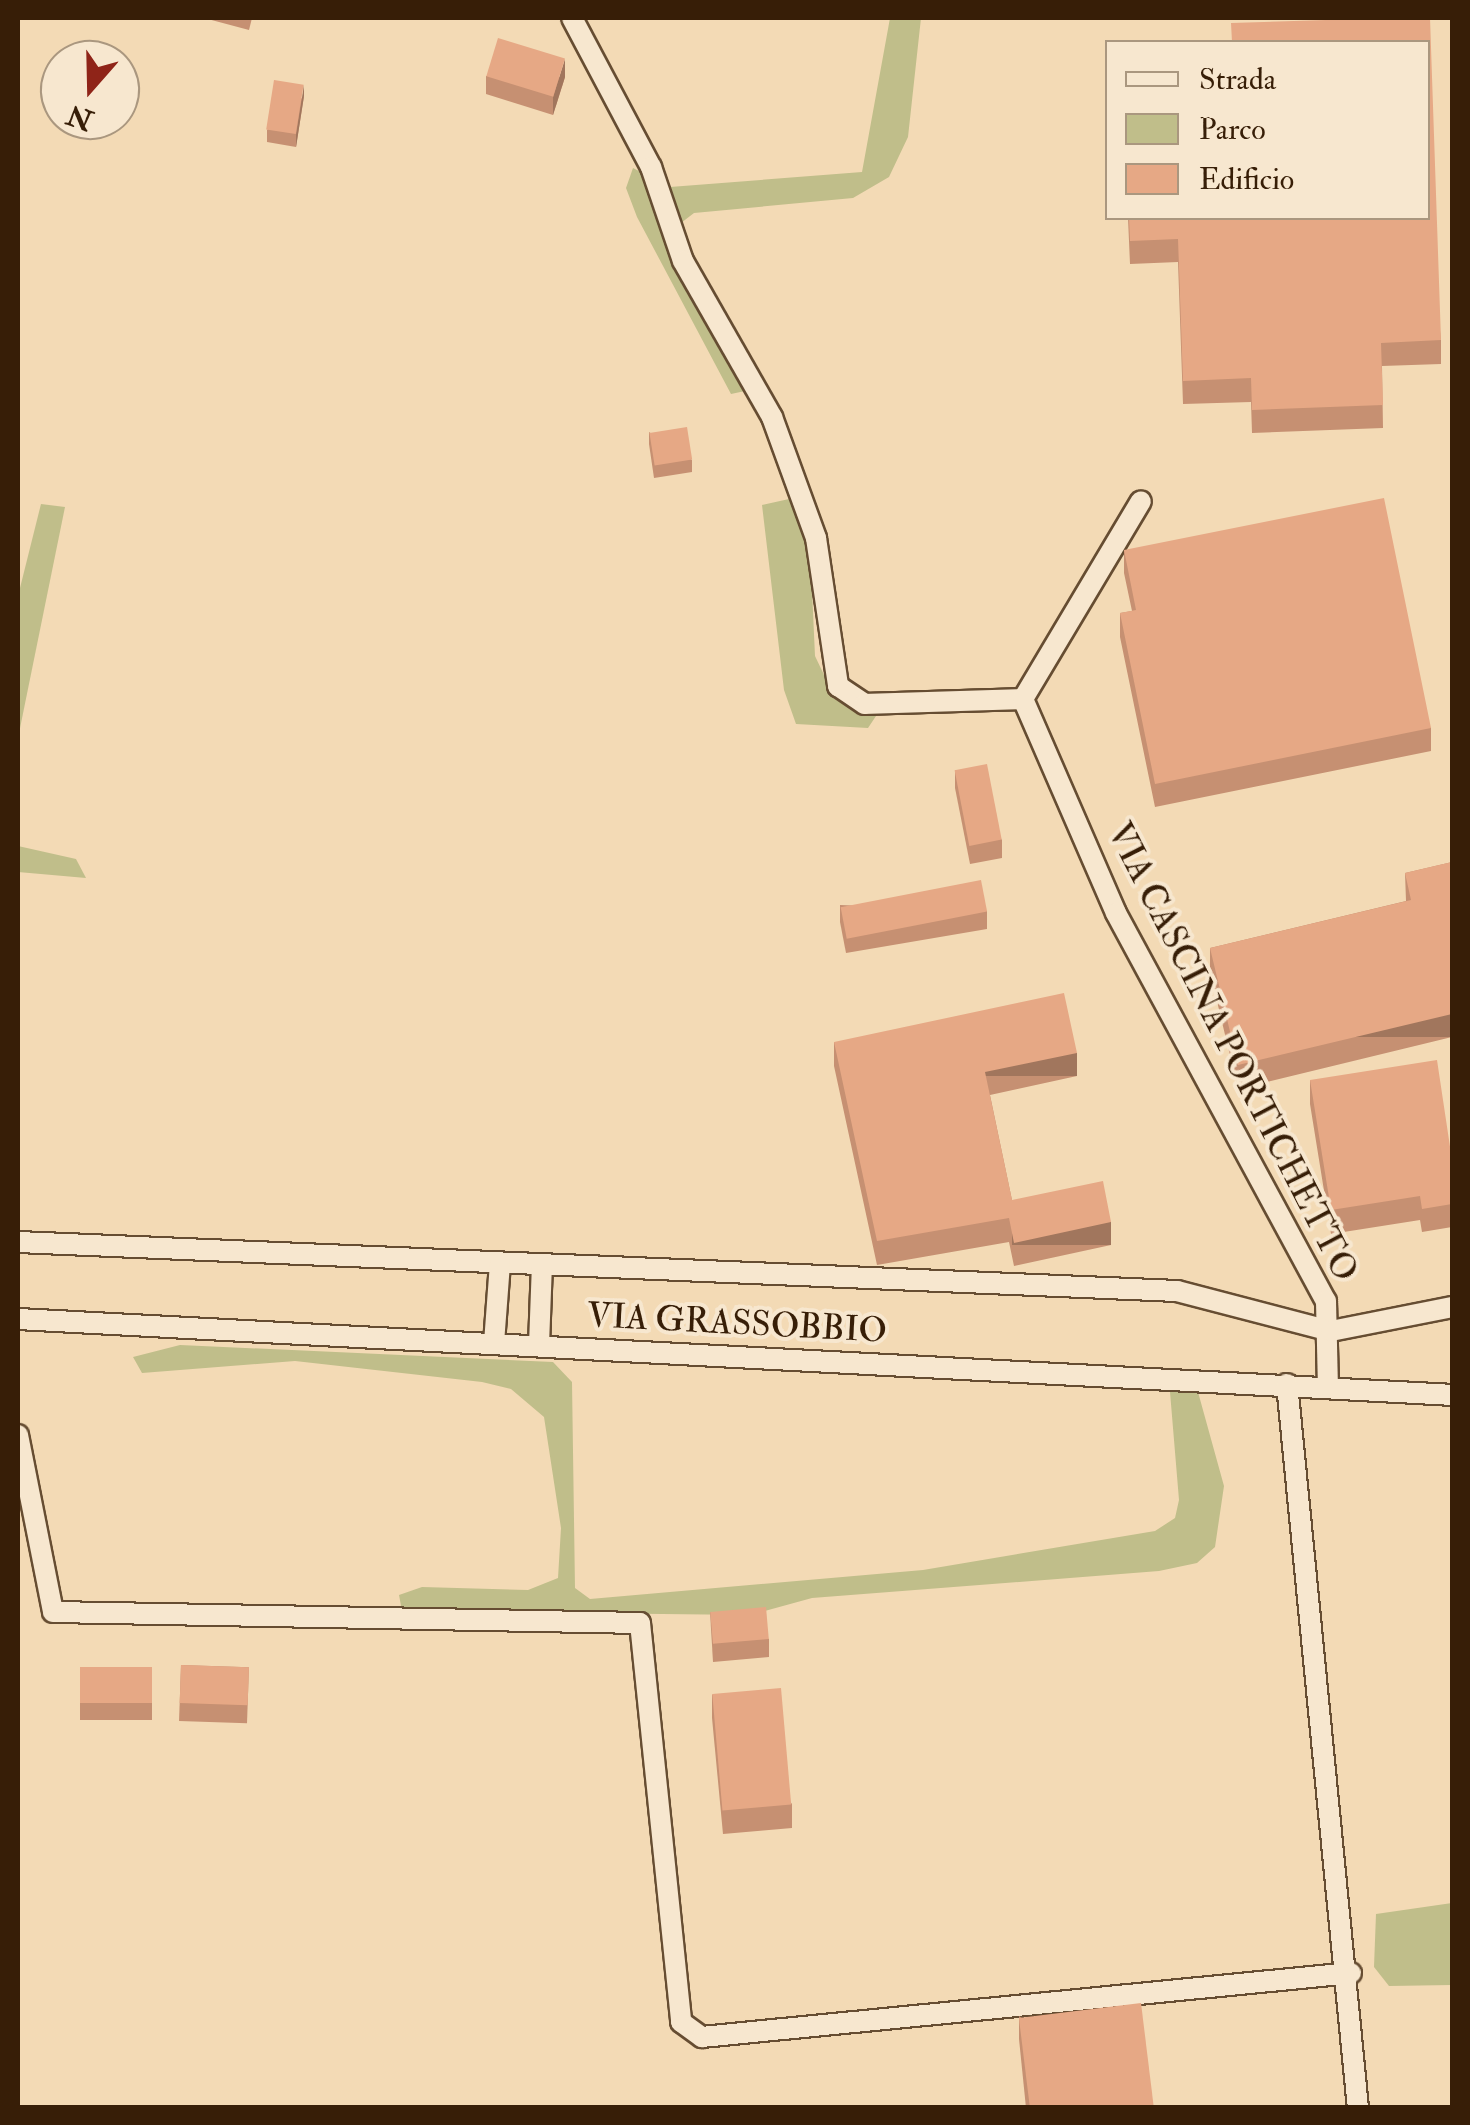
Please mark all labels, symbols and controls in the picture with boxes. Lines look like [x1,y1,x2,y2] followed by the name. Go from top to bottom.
[40,40,140,140] north arrow
[1105,40,1430,220] legend
[1199,61,1276,98] text: Strada
[62,96,98,138] text: N
[1199,111,1266,148] text: Parco
[1199,161,1294,198] text: Edificio
[1098,816,1366,1288] street label: VIA CASCINA PORTICHETTO
[586,1294,888,1352] street label: VIA GRASSOBBIO

